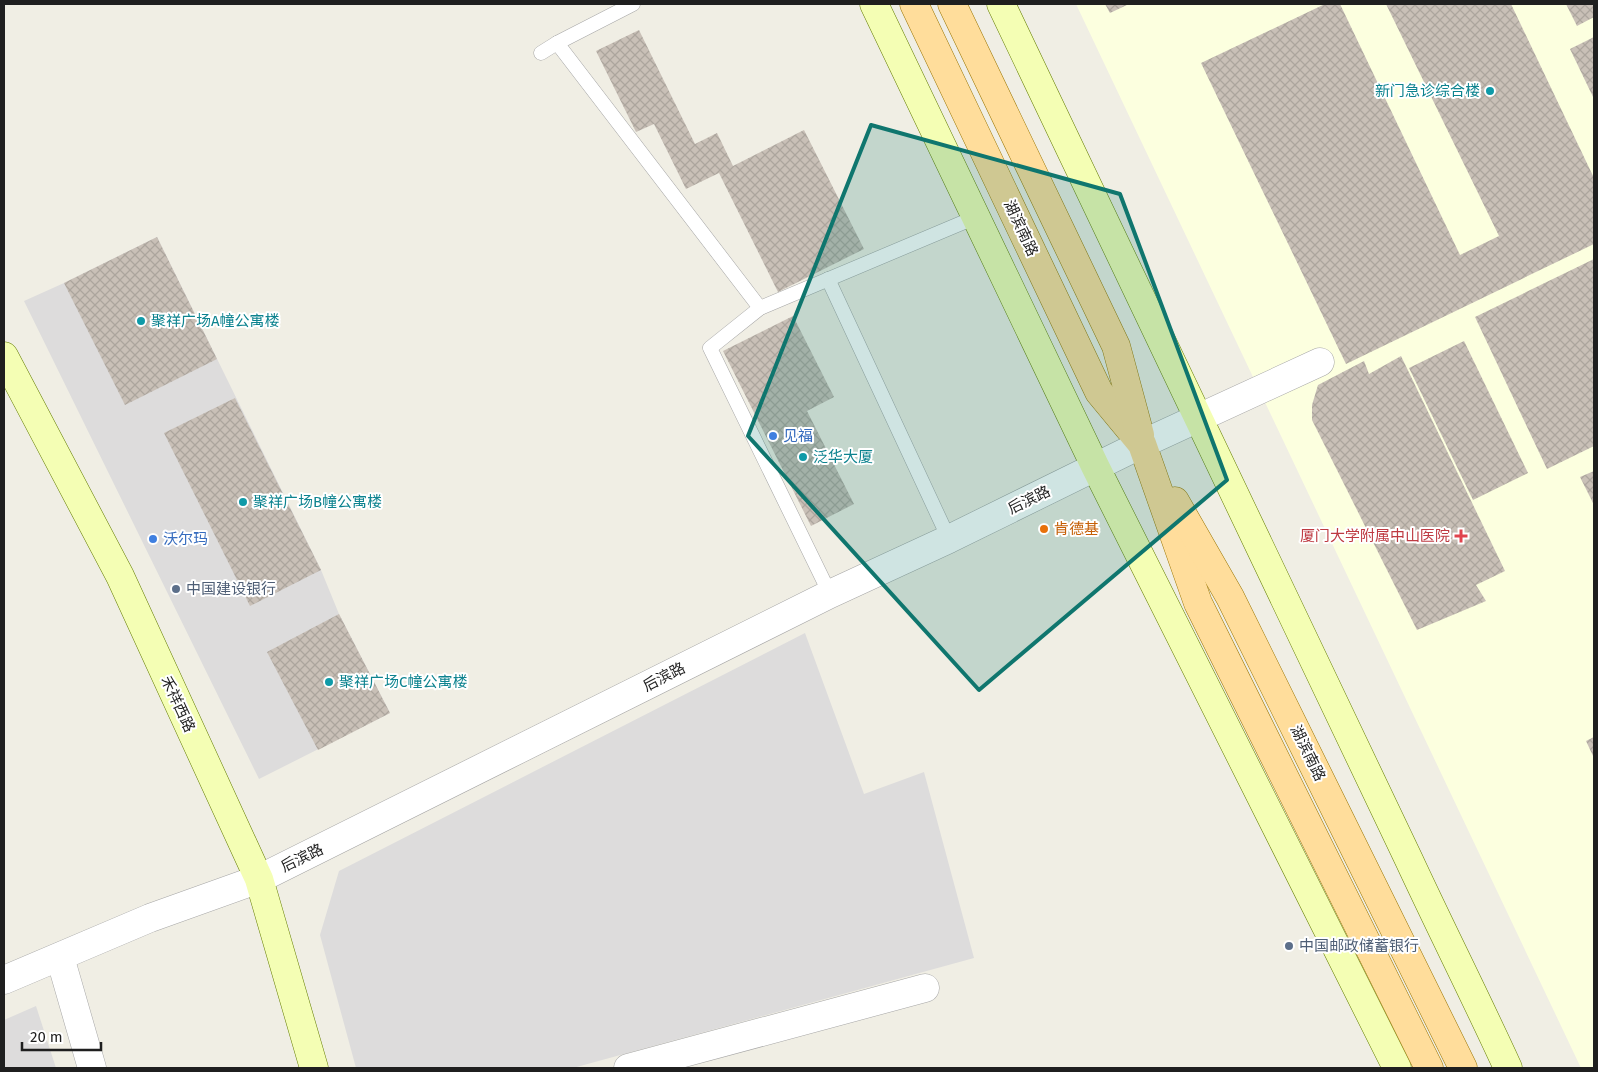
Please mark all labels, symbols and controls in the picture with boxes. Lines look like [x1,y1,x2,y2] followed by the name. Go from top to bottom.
[1375,82,1480,100] place label: 新门急诊综合楼
[1484,85,1496,97] marker: 新门急诊综合楼
[1000,197,1042,259] street label: 湖滨南路
[151,312,280,330] place label: 聚祥广场A幢公寓楼
[135,315,147,327] marker: 聚祥广场A幢公寓楼
[783,427,813,445] place label: 见福
[767,430,779,442] marker: 见福
[813,448,873,466] place label: 泛华大厦
[797,451,809,463] marker: 泛华大厦
[1005,482,1053,518] street label: 后滨路
[253,493,382,511] place label: 聚祥广场B幢公寓楼
[237,496,249,508] marker: 聚祥广场B幢公寓楼
[1054,520,1099,538] place label: 肯德基
[1038,523,1050,535] marker: 肯德基
[1300,527,1450,545] place label: 厦门大学附属中山医院
[1454,529,1468,543] marker: 厦门大学附属中山医院
[163,530,208,548] place label: 沃尔玛
[147,533,159,545] marker: 沃尔玛
[186,580,276,598] place label: 中国建设银行
[170,583,182,595] marker: 中国建设银行
[640,659,688,695] street label: 后滨路
[157,673,199,735] street label: 禾祥西路
[339,673,467,691] place label: 聚祥广场C幢公寓楼
[323,676,335,688] marker: 聚祥广场C幢公寓楼
[1287,722,1329,784] street label: 湖滨南路
[278,840,326,876] street label: 后滨路
[1299,937,1419,955] place label: 中国邮政储蓄银行
[1283,940,1295,952] marker: 中国邮政储蓄银行
[22,1020,101,1052] scale bar
[30,1028,63,1046] text: 20 m

